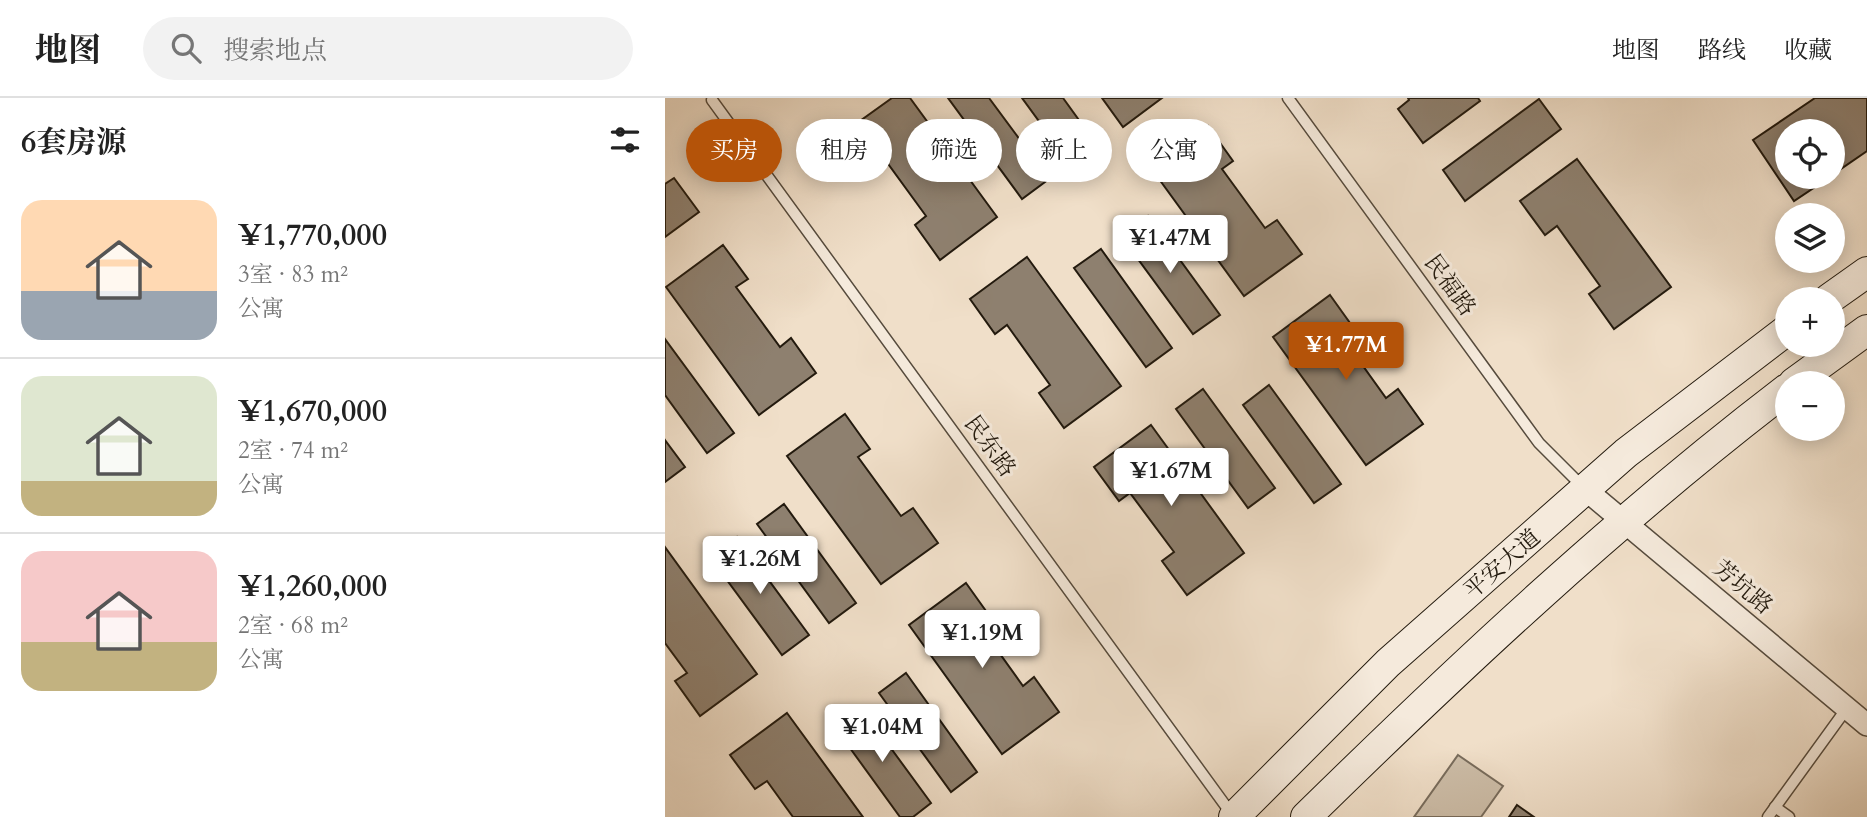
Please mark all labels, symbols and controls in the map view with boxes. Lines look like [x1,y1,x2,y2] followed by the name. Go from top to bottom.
[143,17,633,80] search box
[35,28,101,73] text: 地图
[167,29,205,67] icon: search
[223,33,327,68] text: 搜索地点
[1612,34,1660,67] text: 地图
[1698,34,1746,67] text: 路线
[1784,34,1832,67] text: 收藏
[686,119,782,182] chip: 买房
[796,119,892,182] chip: 租房
[906,119,1002,182] chip: 筛选
[1016,119,1112,182] chip: 新上
[1126,119,1222,182] chip: 公寓
[1775,119,1845,441] map controls
[1775,119,1845,189] button: locate
[606,121,644,159] icon: filters
[21,122,126,163] text: 6套房源
[1775,203,1845,273] button: layers
[238,215,387,256] text: ¥1,770,000
[1113,216,1227,275] pin: ¥1.47M
[1129,222,1211,253] text: ¥1.47M
[77,228,161,312] icon: home
[1417,248,1483,322] street label: 民福路
[238,259,348,290] text: 3室 · 83 m²
[1775,287,1845,357] button: +
[238,293,284,324] text: 公寓
[1289,322,1403,382] pin: ¥1.77M
[1305,329,1387,360] text: ¥1.77M
[1775,371,1845,441] button: −
[238,391,387,432] text: ¥1,670,000
[77,404,161,488] icon: home
[957,409,1023,483] street label: 民东路
[238,435,348,466] text: 2室 · 74 m²
[1114,448,1228,508] pin: ¥1.67M
[1130,455,1212,486] text: ¥1.67M
[238,469,284,500] text: 公寓
[1457,522,1547,606] street label: 平安大道
[703,536,817,596] pin: ¥1.26M
[719,543,801,574] text: ¥1.26M
[1707,553,1779,621] street label: 芳坑路
[238,566,387,607] text: ¥1,260,000
[77,579,161,663] icon: home
[238,610,348,641] text: 2室 · 68 m²
[925,610,1039,670] pin: ¥1.19M
[941,617,1023,648] text: ¥1.19M
[238,644,284,675] text: 公寓
[825,704,939,764] pin: ¥1.04M
[841,711,923,742] text: ¥1.04M

